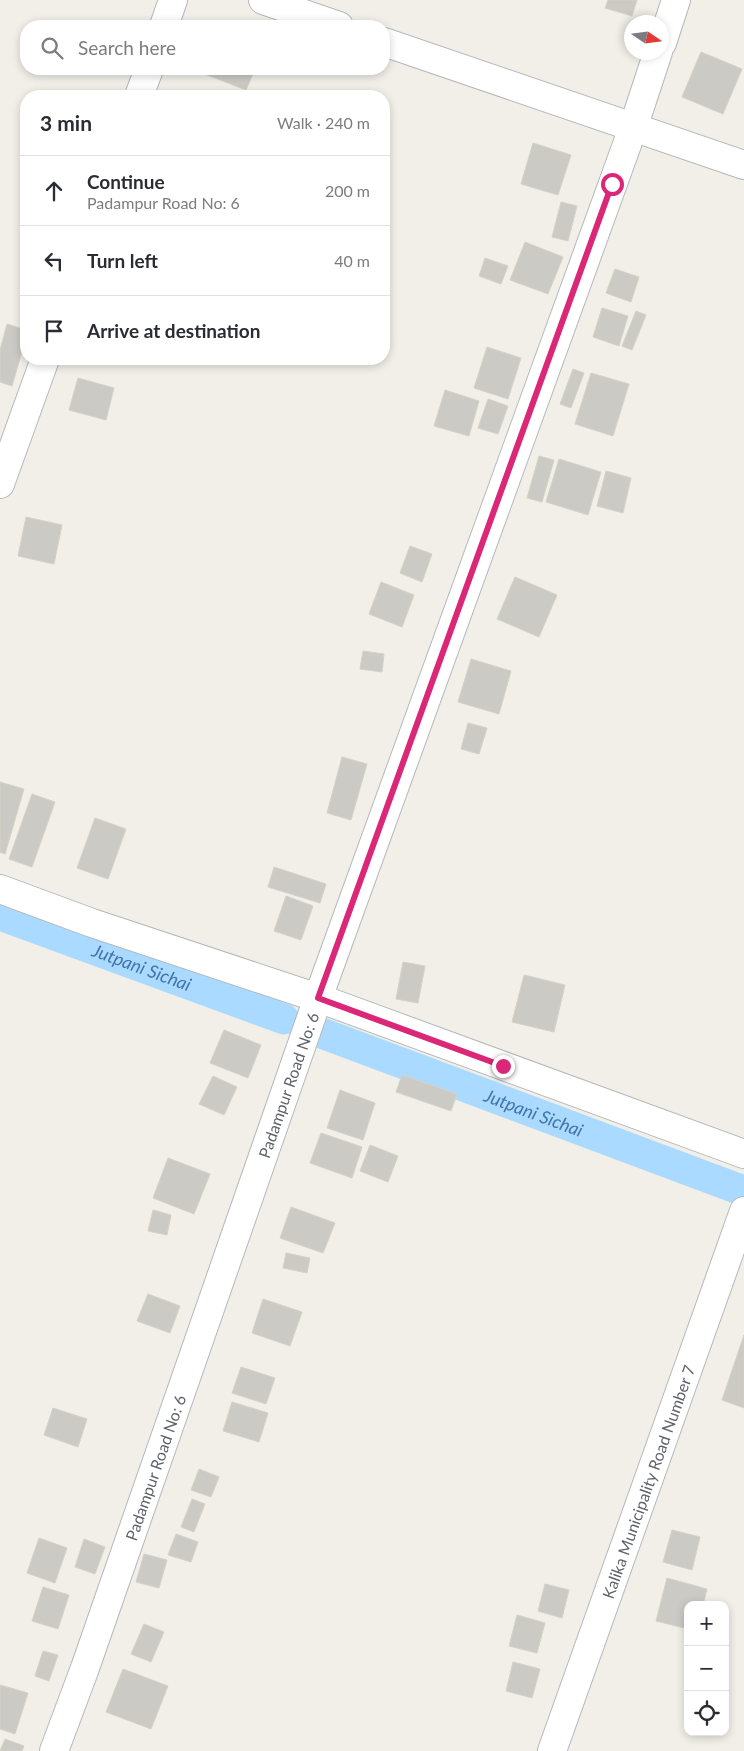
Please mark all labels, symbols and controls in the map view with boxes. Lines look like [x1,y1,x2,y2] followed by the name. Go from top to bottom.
[624,15,669,60] north arrow
[20,20,390,75] search box
[38,34,66,62] icon: search
[78,36,176,59] text: Search here
[40,110,92,135] text: 3 min
[277,113,370,132] text: Walk · 240 m
[87,170,165,193] text: Continue
[601,173,624,196] route start
[40,177,68,205] icon: ahead
[325,181,370,200] text: 200 m
[87,193,240,212] text: Padampur Road No: 6
[40,247,68,275] icon: left
[87,249,158,272] text: Turn left
[334,251,370,270] text: 40 m
[40,317,68,345] icon: arrive
[87,319,260,342] text: Arrive at destination
[88,938,194,995] water label: Jutpani Sichai
[254,1009,322,1160] street label: Padampur Road No: 6
[492,1055,515,1078] route end
[480,1084,586,1141] water label: Jutpani Sichai
[598,1362,698,1601] street label: Kalika Municipality Road Number 7
[121,1392,189,1543] street label: Padampur Road No: 6
[684,1601,729,1736] map controls
[684,1601,729,1646] button: +
[684,1646,729,1691] button: −
[684,1691,729,1736] button: locate

